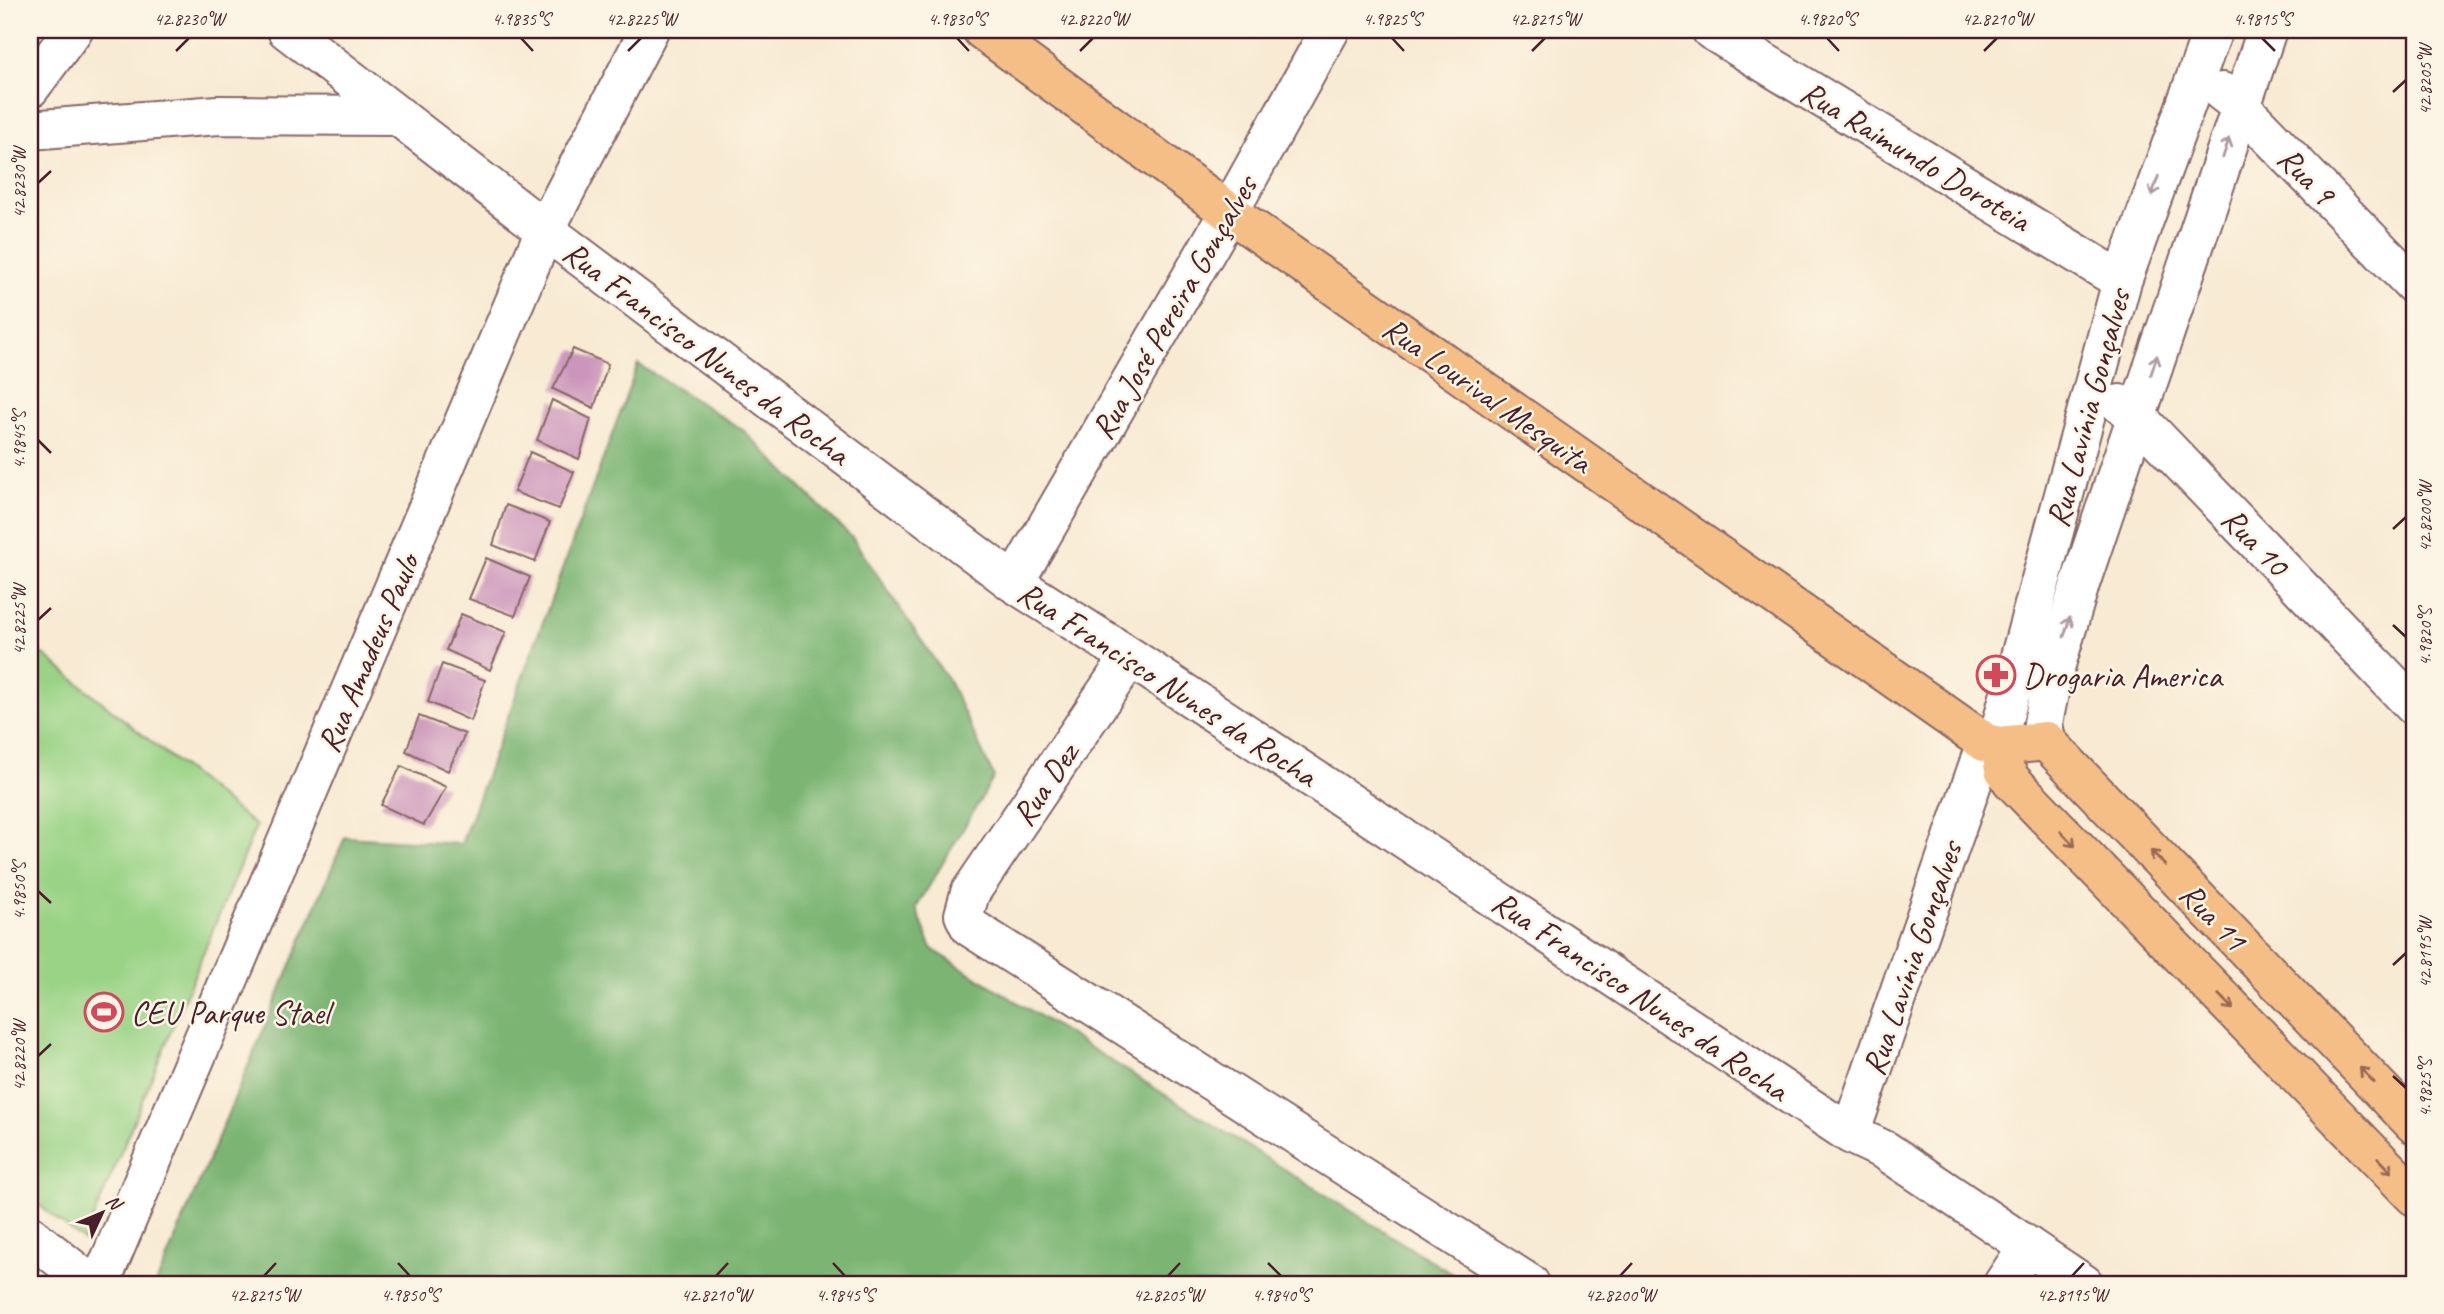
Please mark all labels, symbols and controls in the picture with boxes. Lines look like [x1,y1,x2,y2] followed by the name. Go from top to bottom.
[154,8,227,30] text: 42.8230°W
[492,8,553,30] text: 4.9835°S
[606,8,679,30] text: 42.8225°W
[928,8,989,30] text: 4.9830°S
[1058,8,1131,30] text: 42.8220°W
[1363,8,1424,30] text: 4.9825°S
[1510,8,1583,30] text: 42.8215°W
[1798,8,1859,30] text: 4.9820°S
[1962,8,2035,30] text: 42.8210°W
[2233,8,2294,30] text: 4.9815°S
[2414,42,2436,115] text: 42.8205°W
[1793,71,2039,242] street label: Rua Raimundo Doroteia
[2220,138,2233,160] one-way arrow
[2269,138,2346,216] street label: Rua 9
[8,145,30,218] text: 42.8230°W
[1081,166,1268,447] street label: Rua José Pereira Gonçalves
[2148,174,2161,196] one-way arrow
[555,231,860,476] street label: Rua Francisco Nunes da Rocha
[2036,282,2141,532] street label: Rua Lavínia Gonçalves
[1375,307,1602,484] street label: Rua Lourival Mesquita
[2149,354,2162,376] one-way arrow
[8,408,30,469] text: 4.9845°S
[2414,479,2436,552] text: 42.8200°W
[2212,498,2300,587] street label: Rua 10
[307,545,430,759] street label: Rua Amadeus Paulo
[1010,571,1327,798] street label: Rua Francisco Nunes da Rocha
[8,582,30,655] text: 42.8225°W
[2414,605,2436,666] text: 4.9820°S
[2061,616,2074,638] one-way arrow
[1975,654,2017,696] pharmacy icon: Drogaria America
[2023,655,2224,697] place label: Drogaria America
[1002,732,1090,834] street label: Rua Dez
[2059,830,2076,847] one-way arrow
[1852,833,1972,1081] street label: Rua Lavínia Gonçalves
[2150,850,2167,867] one-way arrow
[8,859,30,920] text: 4.9850°S
[2170,873,2258,962] street label: Rua 11
[1484,881,1799,1112] street label: Rua Francisco Nunes da Rocha
[2414,915,2436,988] text: 42.8195°W
[83,991,125,1033] sports icon: CEU Parque Stael
[131,992,335,1034] place label: CEU Parque Stael
[2218,994,2235,1011] one-way arrow
[8,1018,30,1091] text: 42.8220°W
[2414,1056,2436,1117] text: 4.9825°S
[2358,1067,2375,1084] one-way arrow
[2376,1157,2393,1174] one-way arrow
[66,1178,136,1248] north arrow
[101,1189,128,1217] text: N
[229,1284,302,1306] text: 42.8215°W
[381,1284,442,1306] text: 4.9850°S
[681,1284,754,1306] text: 42.8210°W
[816,1284,877,1306] text: 4.9845°S
[1133,1284,1206,1306] text: 42.8205°W
[1252,1284,1313,1306] text: 4.9840°S
[1585,1284,1658,1306] text: 42.8200°W
[2037,1284,2110,1306] text: 42.8195°W

